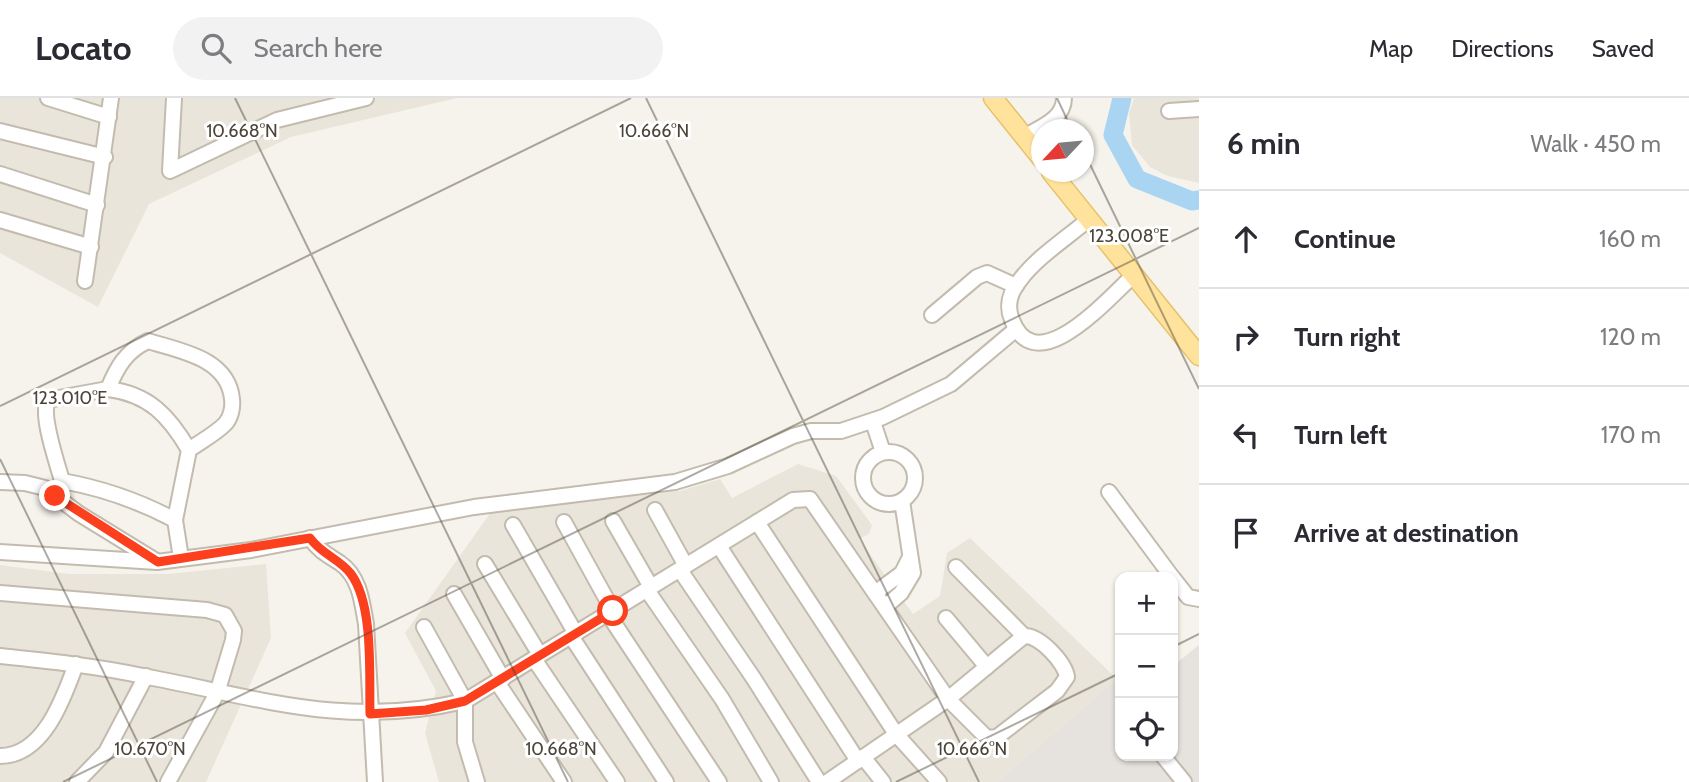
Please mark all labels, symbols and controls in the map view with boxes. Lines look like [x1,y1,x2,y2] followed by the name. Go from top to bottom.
[173,17,663,80] search box
[35,28,131,68] text: Locato
[197,29,235,67] icon: search
[253,32,383,64] text: Search here
[1369,34,1413,63] text: Map
[1451,34,1554,63] text: Directions
[1592,34,1654,63] text: Saved
[1031,119,1094,182] north arrow
[206,120,278,142] text: 10.668°N
[619,120,689,142] text: 10.666°N
[1227,125,1300,162] text: 6 min
[1530,130,1661,158] text: Walk · 450 m
[1227,220,1265,258] icon: ahead
[1294,223,1396,255] text: Continue
[1089,225,1169,247] text: 123.008°E
[1599,225,1661,253] text: 160 m
[1227,318,1265,356] icon: right
[1294,321,1400,353] text: Turn right
[1600,323,1661,351] text: 120 m
[33,387,107,409] text: 123.010°E
[1227,416,1265,454] icon: left
[1294,419,1387,451] text: Turn left
[1601,421,1661,449] text: 170 m
[39,480,70,511] route end
[1227,514,1265,552] icon: arrive
[1294,517,1519,549] text: Arrive at destination
[1115,572,1178,761] map controls
[1115,572,1178,635] button: +
[597,595,628,626] route start
[1115,635,1178,698] button: −
[1115,698,1178,761] button: locate
[114,738,186,760] text: 10.670°N
[525,738,597,760] text: 10.668°N
[937,738,1007,760] text: 10.666°N

